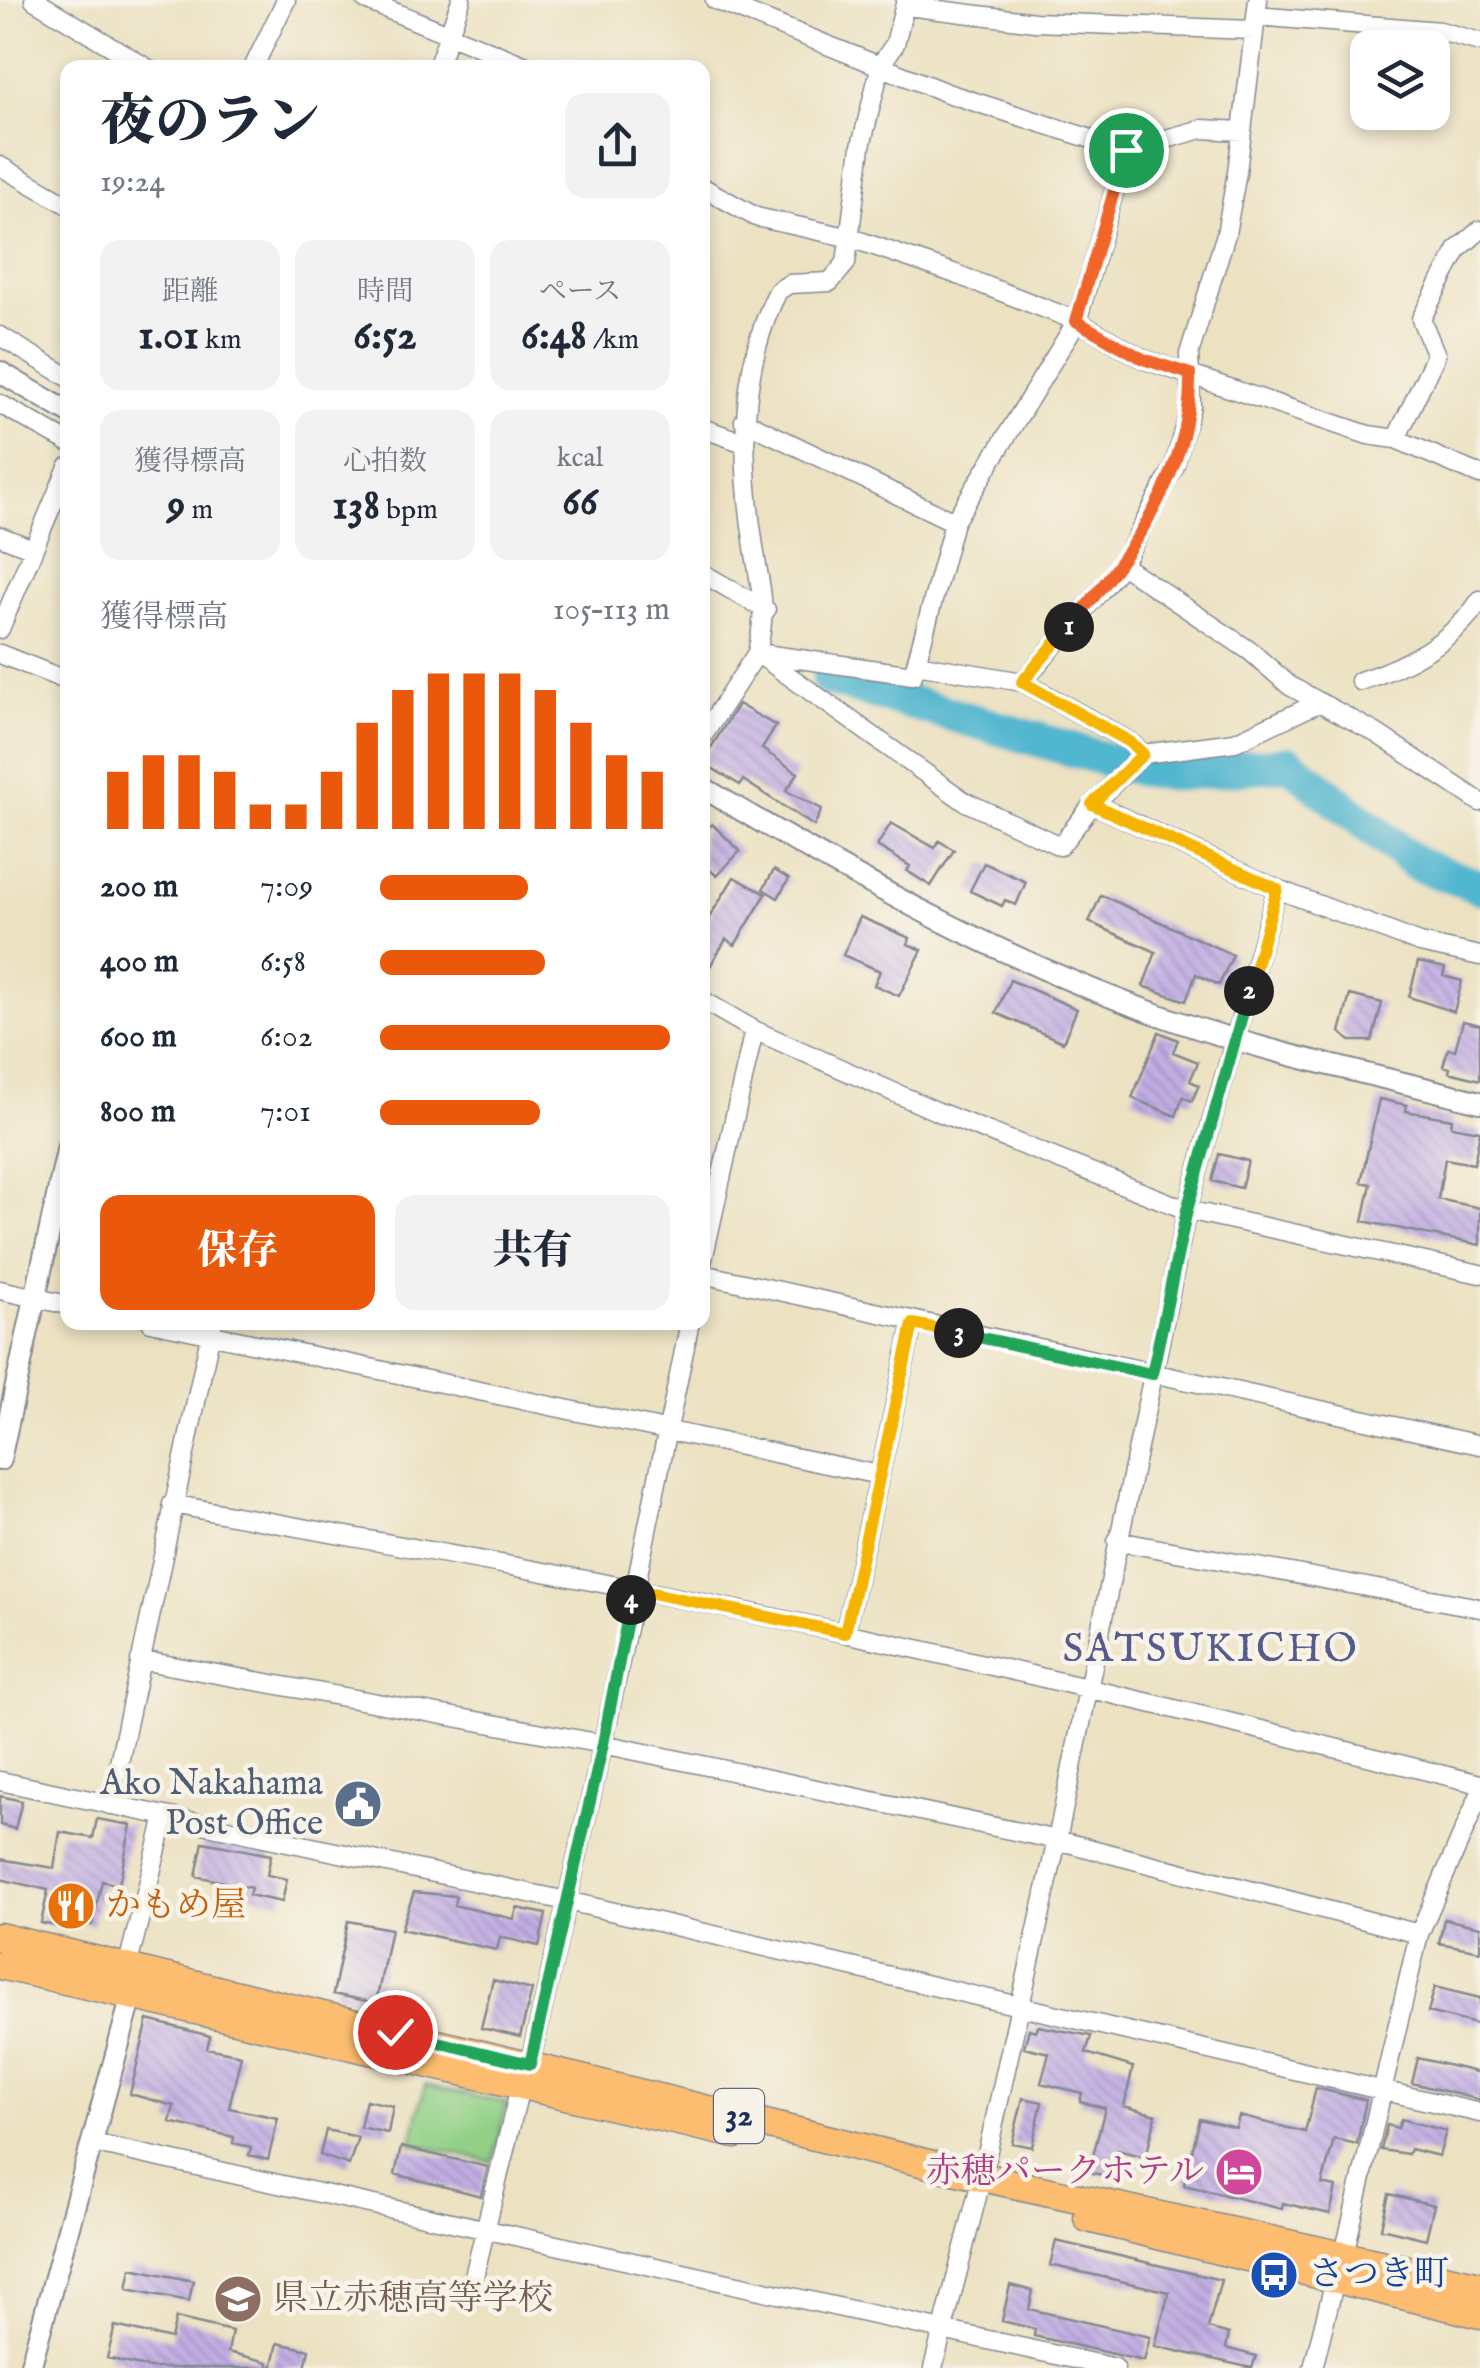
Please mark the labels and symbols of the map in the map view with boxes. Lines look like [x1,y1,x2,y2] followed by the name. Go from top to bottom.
[1084,108,1169,193] pin
[1044,602,1094,652] pin: 1
[1224,966,1274,1016] pin: 2
[934,1308,984,1358] pin: 3
[606,1575,656,1625] pin: 4
[1063,1625,1359,1676] district label: SATSUKICHO
[99,1762,324,1847] place label: Ako Nakahama Post Office
[332,1778,384,1830] public building icon: Ako Nakahama Post Office
[45,1880,97,1932] restaurant icon: かもめ屋
[106,1884,246,1929] place label: かもめ屋
[353,1990,438,2075] pin
[714,2089,764,2143] road number: 32
[1213,2146,1265,2198] hotel icon: 赤穂パークホテル
[926,2150,1204,2195] place label: 赤穂パークホテル
[1248,2249,1300,2301] bus stop icon: さつき町
[1309,2253,1449,2298] place label: さつき町
[212,2273,264,2325] school or university icon: 県立赤穂高等学校
[273,2277,553,2322] place label: 県立赤穂高等学校

